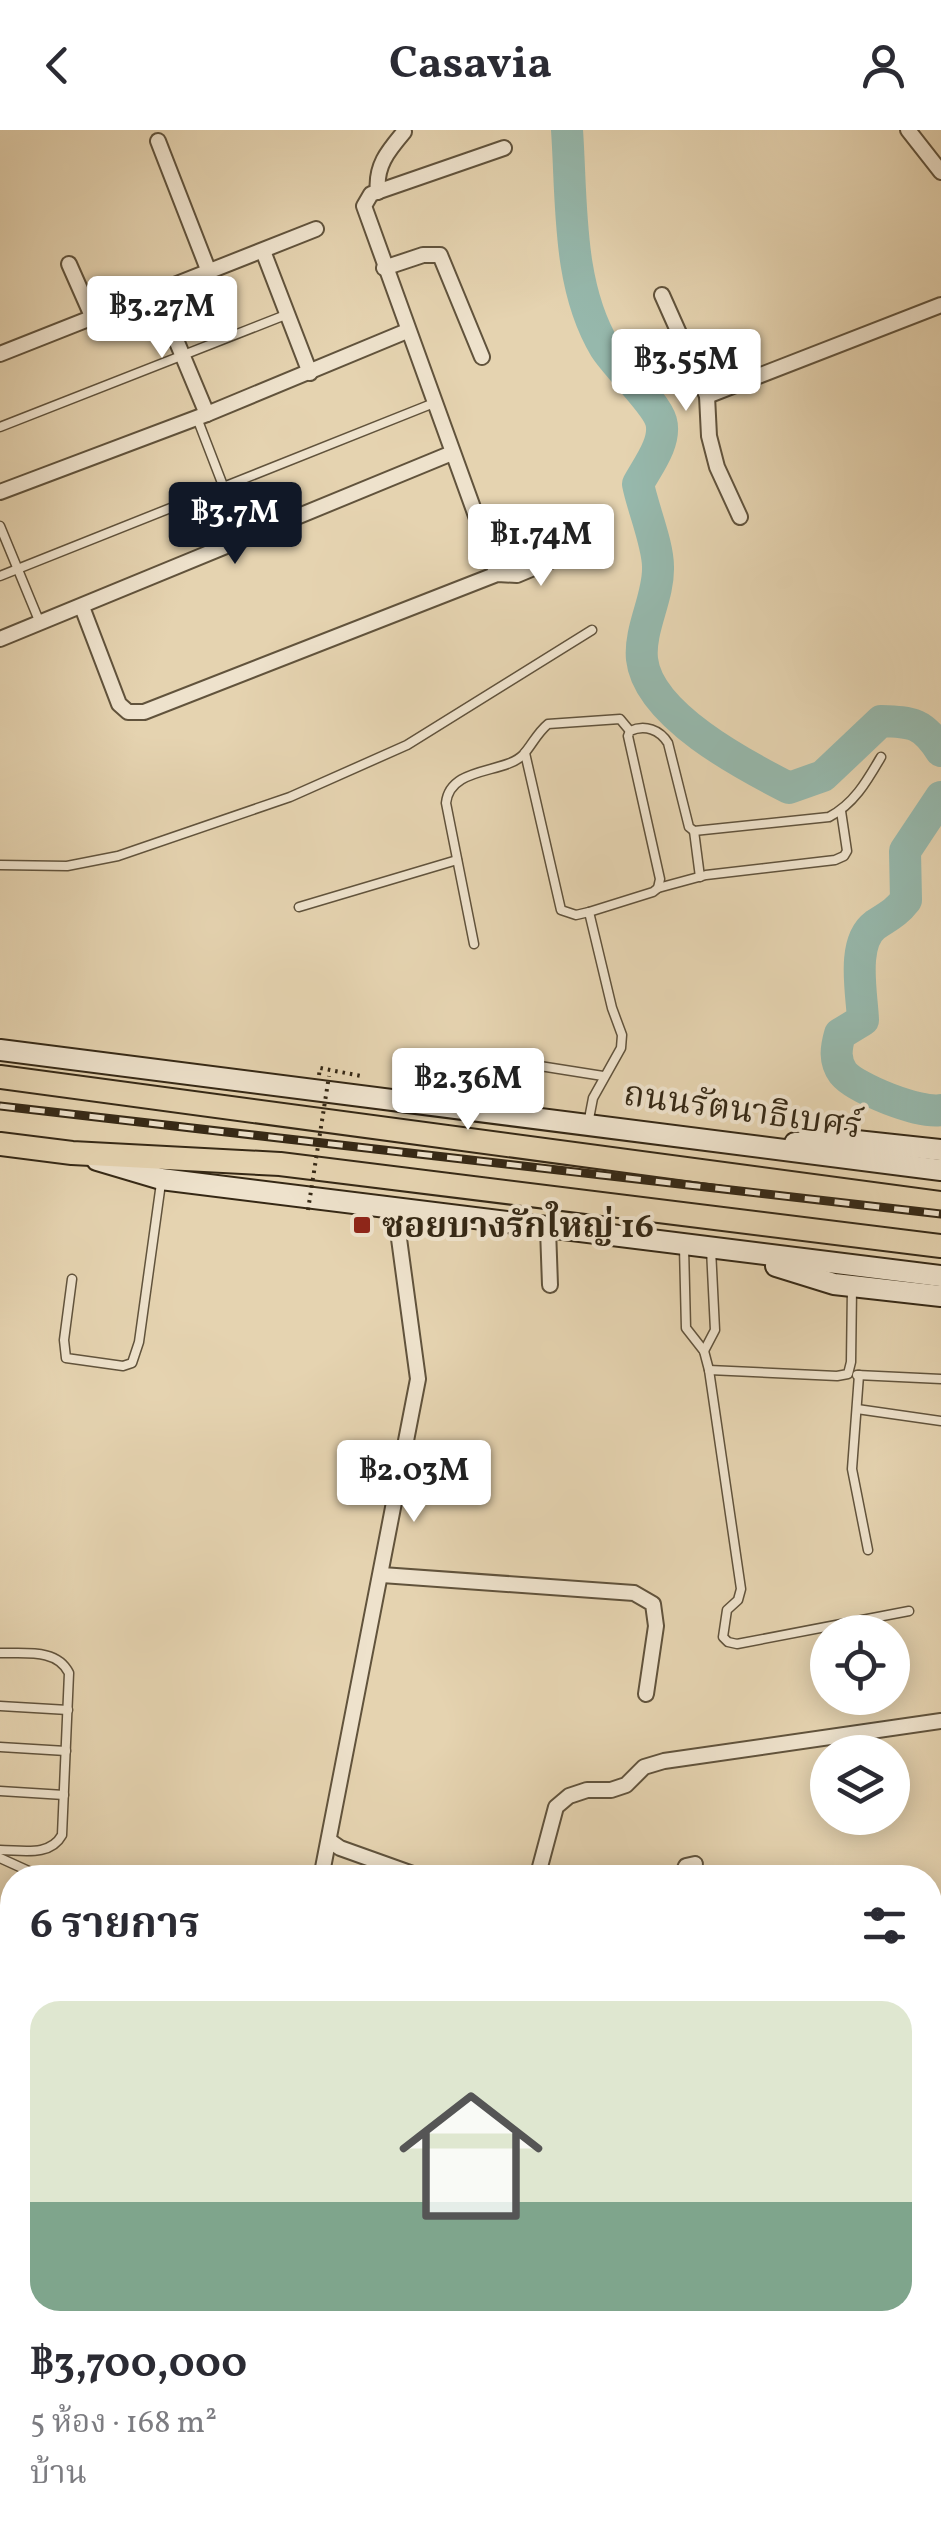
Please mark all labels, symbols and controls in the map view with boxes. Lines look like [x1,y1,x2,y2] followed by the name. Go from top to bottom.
[389,34,552,97] text: Casavia
[30,38,85,93] icon: back
[856,38,911,93] icon: person
[81,276,243,361] pin: ฿3.27M
[109,286,215,330] text: ฿3.27M
[605,329,767,414] pin: ฿3.55M
[634,339,738,383] text: ฿3.55M
[165,482,305,567] pin: ฿3.7M
[191,492,279,536] text: ฿3.7M
[460,504,622,589] pin: ฿1.74M
[490,514,592,558] text: ฿1.74M
[387,1048,549,1133] pin: ฿2.36M
[414,1058,522,1102] text: ฿2.36M
[620,1071,866,1153] street label: ถนนรัตนาธิเบศร์
[382,1201,654,1252] place label: ซอยบางรักใหญ่ 16
[351,1214,373,1236] marker: ซอยบางรักใหญ่ 16
[333,1440,495,1525] pin: ฿2.03M
[359,1450,469,1494] text: ฿2.03M
[810,1615,910,1835] map controls
[810,1615,910,1715] button: locate
[810,1735,910,1835] button: layers
[30,1897,200,1956] text: 6 รายการ
[857,1898,912,1953] icon: filters
[381,2066,561,2246] icon: home
[30,2336,247,2395] text: ฿3,700,000
[30,2402,217,2446] text: 5 ห้อง · 168 m²
[30,2453,87,2497] text: บ้าน

